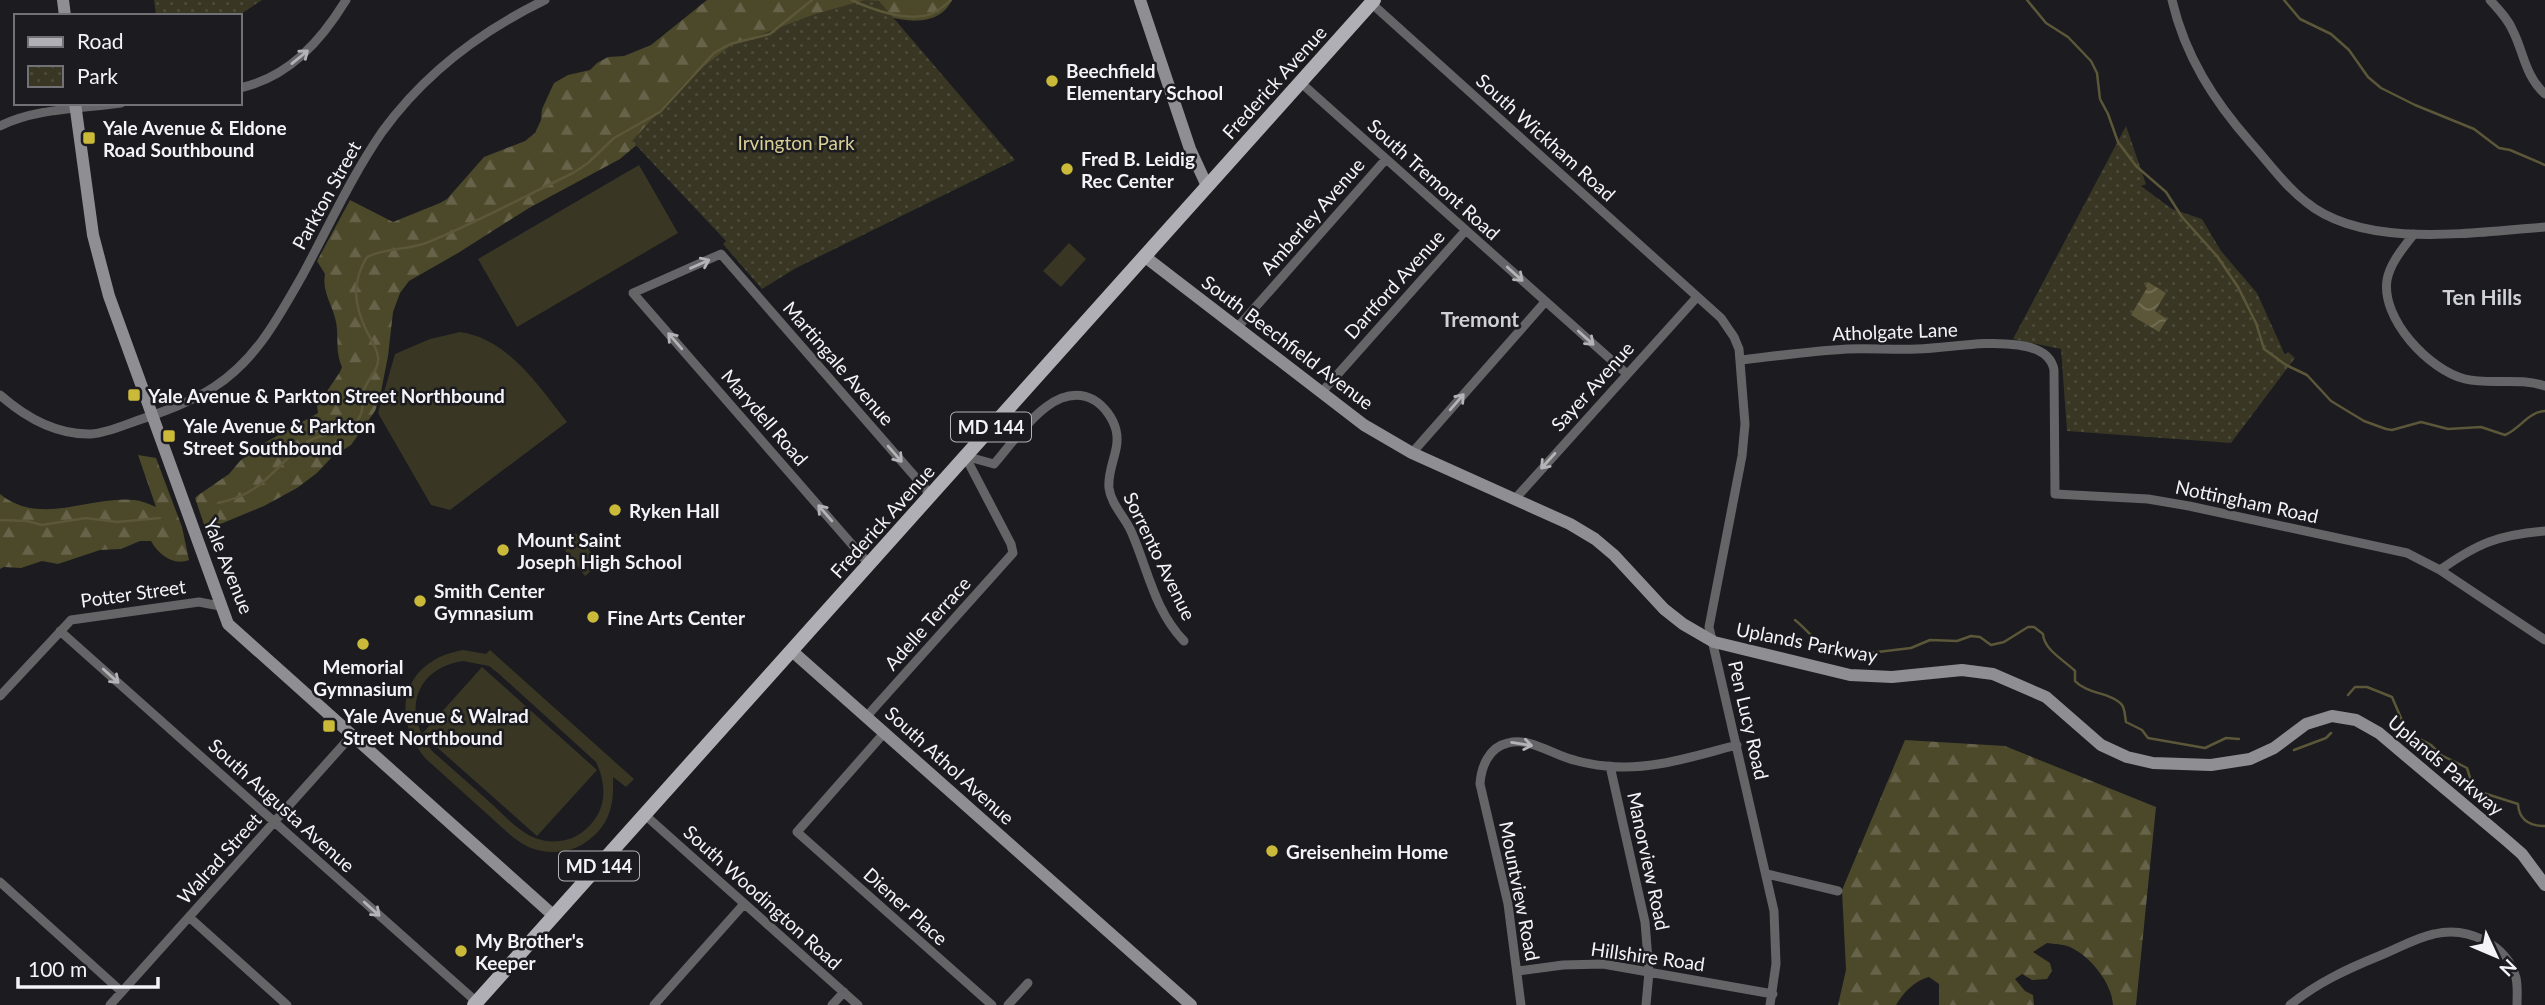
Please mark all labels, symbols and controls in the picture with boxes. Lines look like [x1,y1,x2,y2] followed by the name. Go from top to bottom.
[14,14,242,105] legend
[1217,21,1331,143] street label: Frederick Avenue
[77,28,124,53] text: Road
[290,49,308,65] one-way arrow
[1066,59,1223,104] place label: Beechfield Elementary School
[77,63,118,88] text: Park
[1472,68,1620,206] street label: South Wickham Road
[1044,73,1060,89] marker: Beechfield Elementary School
[1363,114,1505,244] street label: South Tremont Road
[102,116,287,161] place label: Yale Avenue & Eldone Road Southbound
[81,130,97,146] marker: Yale Avenue & Eldone Road Southbound
[737,131,855,154] park label: Irvington Park
[287,137,365,253] street label: Parkton Street
[1081,147,1195,192] place label: Fred B. Leidig Rec Center
[1255,153,1369,279] street label: Amberley Avenue
[1059,161,1075,177] marker: Fred B. Leidig Rec Center
[1339,225,1449,343] street label: Dartford Avenue
[688,257,710,270] one-way arrow
[1506,266,1524,282] one-way arrow
[1198,270,1378,414] street label: South Beechfield Avenue
[2442,284,2522,309] district label: Ten Hills
[779,296,899,430] street label: Martingale Avenue
[1441,306,1519,331] district label: Tremont
[1832,317,1958,345] street label: Atholgate Lane
[1577,330,1595,346] one-way arrow
[667,332,683,350] one-way arrow
[1546,336,1638,436] street label: Sayer Avenue
[717,364,813,470] street label: Marydell Road
[147,384,505,407] place label: Yale Avenue & Parkton Street Northbound
[126,387,142,403] marker: Yale Avenue & Parkton Street Northbound
[1449,393,1465,411] one-way arrow
[951,412,1031,442] road number: MD 144
[182,414,375,459] place label: Yale Avenue & Parkton Street Southbound
[161,428,177,444] marker: Yale Avenue & Parkton Street Southbound
[886,444,902,462] one-way arrow
[1540,452,1557,469] one-way arrow
[825,460,939,582] street label: Frederick Avenue
[2173,475,2321,527] street label: Nottingham Road
[1119,488,1201,624] street label: Sorrento Avenue
[629,499,720,522] place label: Ryken Hall
[607,502,623,518] marker: Ryken Hall
[817,504,833,522] one-way arrow
[199,515,259,617] street label: Yale Avenue
[517,528,682,573] place label: Mount Saint Joseph High School
[495,542,511,558] marker: Mount Saint Joseph High School
[879,572,975,674] street label: Adelle Terrace
[79,574,187,612] street label: Potter Street
[434,579,546,624] place label: Smith Center Gymnasium
[412,593,428,609] marker: Smith Center Gymnasium
[607,606,746,629] place label: Fine Arts Center
[585,609,601,625] marker: Fine Arts Center
[1734,617,1880,667] street label: Uplands Parkway
[355,636,371,652] marker: Memorial Gymnasium
[313,655,413,700] place label: Memorial Gymnasium
[1724,658,1774,782] street label: Pen Lucy Road
[102,668,120,684] one-way arrow
[881,701,1019,829] street label: South Athol Avenue
[342,704,529,749] place label: Yale Avenue & Walrad Street Northbound
[2384,710,2509,820] street label: Uplands Parkway
[321,718,337,734] marker: Yale Avenue & Walrad Street Northbound
[204,733,360,877] street label: South Augusta Avenue
[1510,738,1533,751] one-way arrow
[1623,790,1675,932] street label: Manorview Road
[172,808,266,908] street label: Walrad Street
[1495,819,1545,963] street label: Mountview Road
[679,820,847,974] street label: South Woodington Road
[1286,840,1448,863] place label: Greisenheim Home
[1264,843,1280,859] marker: Greisenheim Home
[559,852,639,880] road number: MD 144
[859,862,953,950] street label: Diener Place
[363,901,381,917] one-way arrow
[2461,921,2531,991] north arrow
[475,929,584,974] place label: My Brother's Keeper
[1590,937,1706,975] street label: Hillshire Road
[453,943,469,959] marker: My Brother's Keeper
[18,946,158,990] scale bar
[2495,955,2522,981] text: N
[28,956,87,981] text: 100 m

